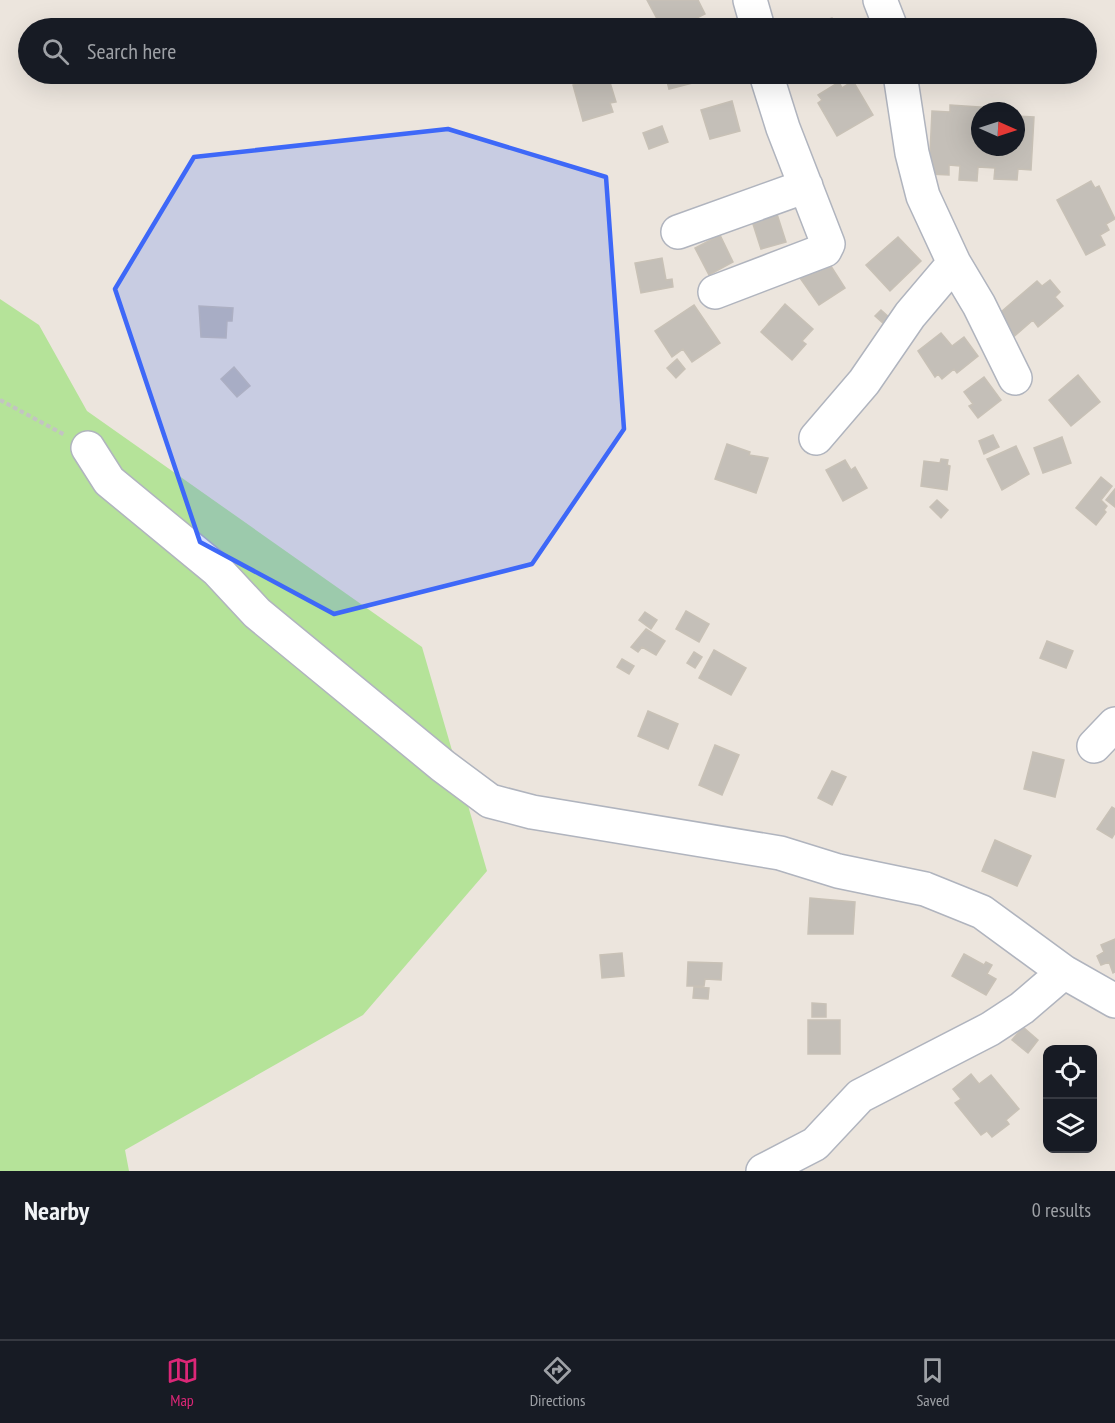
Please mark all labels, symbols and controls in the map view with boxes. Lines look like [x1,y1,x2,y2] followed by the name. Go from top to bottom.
[18,18,1097,84] search box
[39,35,72,68] icon: search
[87,37,176,65] text: Search here
[971,102,1025,156] north arrow
[1043,1045,1097,1153] map controls
[1043,1045,1097,1099] button: locate
[1043,1099,1097,1153] button: layers
[24,1194,89,1227] text: Nearby
[1032,1197,1091,1223] text: 0 results
[166,1354,199,1410] tab: Map
[530,1354,585,1410] tab: Directions
[916,1354,949,1410] tab: Saved

